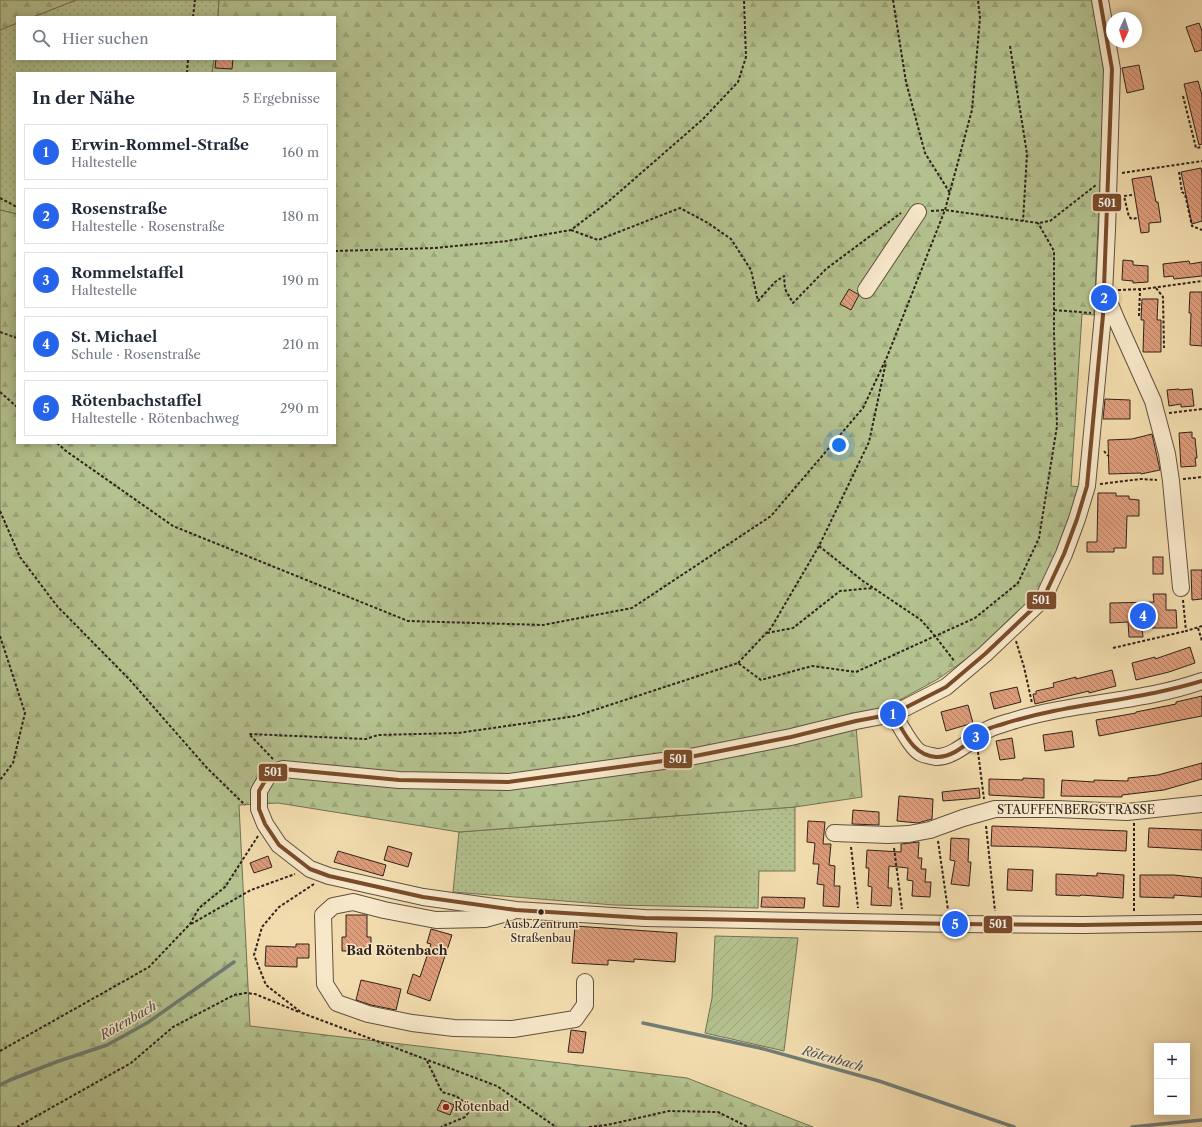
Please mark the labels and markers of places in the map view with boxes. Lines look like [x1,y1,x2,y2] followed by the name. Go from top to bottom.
[1091,283,1117,313] pin: 2
[1130,601,1156,631] pin: 4
[880,699,906,729] pin: 1
[963,722,989,752] pin: 3
[536,907,546,917] marker: Ausb.Zentrum Straßenbau
[942,909,968,939] pin: 5
[502,917,579,945] place label: Ausb.Zentrum Straßenbau
[454,1099,510,1114] place label: Rötenbad
[441,1102,451,1112] marker: Rötenbad

